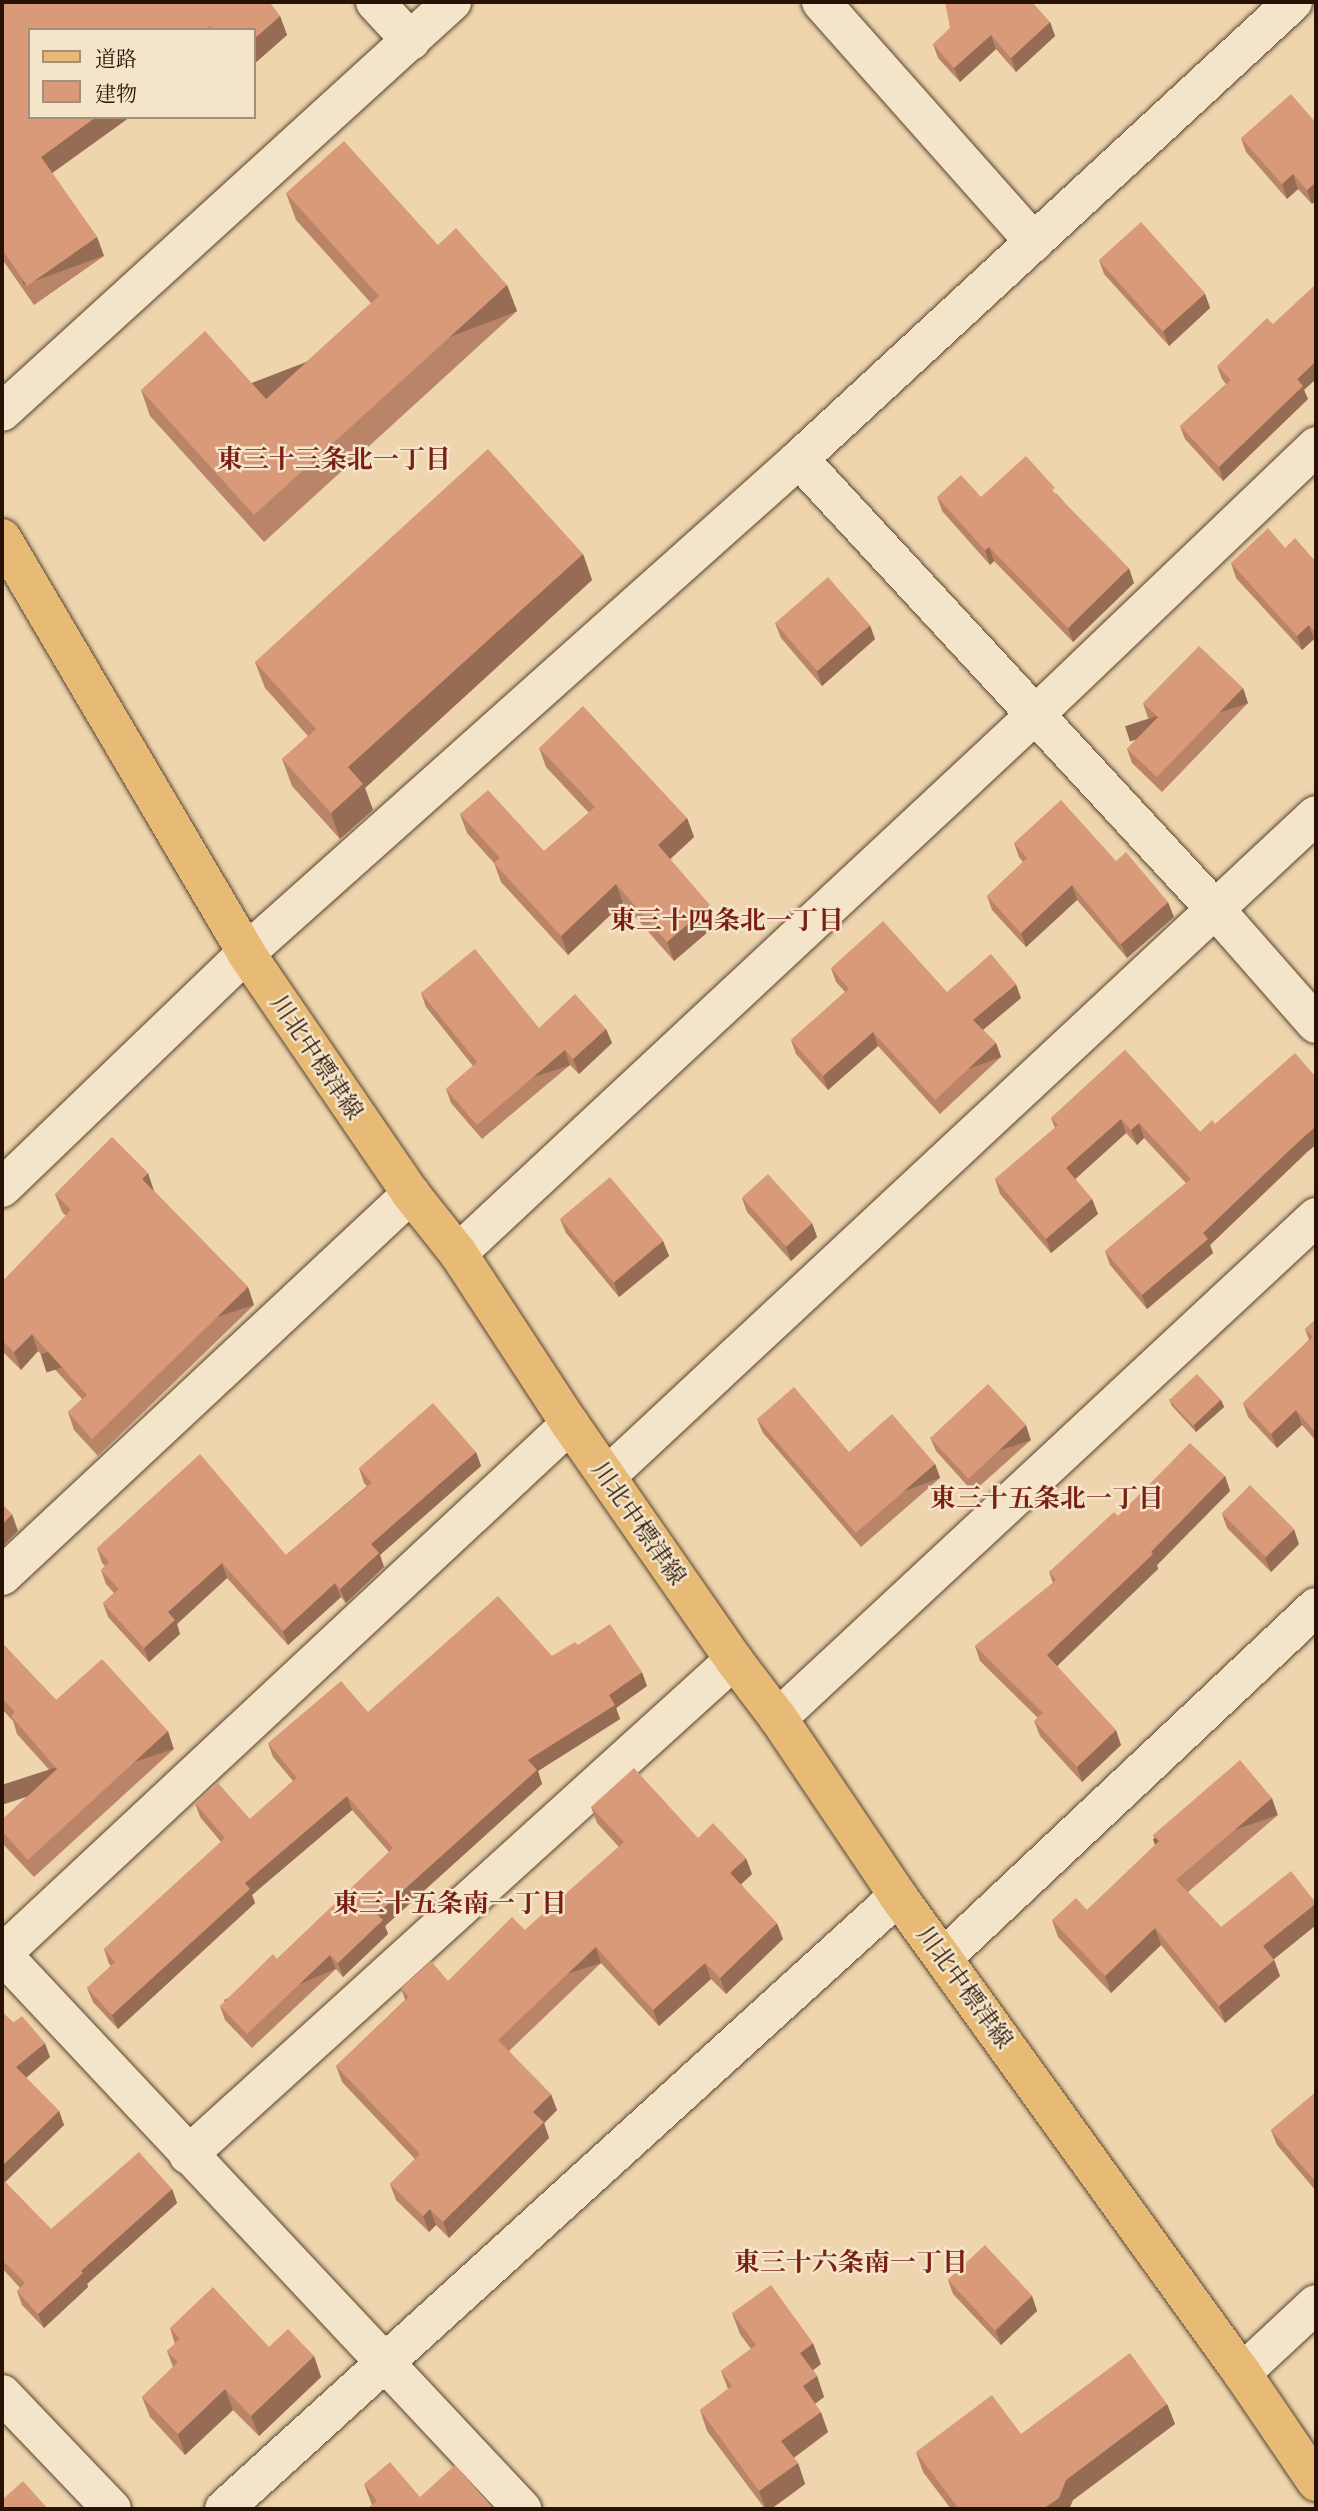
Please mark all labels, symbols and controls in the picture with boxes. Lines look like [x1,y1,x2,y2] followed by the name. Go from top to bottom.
[28,28,256,119] legend
[95,45,137,72] text: 道路
[95,80,137,107] text: 建物
[217,444,451,476] district label: 東三十三条北一丁目
[610,905,844,937] district label: 東三十四条北一丁目
[265,989,369,1125] street label: 川北中標津線
[586,1456,692,1590] street label: 川北中標津線
[930,1483,1164,1515] district label: 東三十五条北一丁目
[333,1888,567,1920] district label: 東三十五条南一丁目
[911,1920,1019,2054] street label: 川北中標津線
[734,2247,968,2279] district label: 東三十六条南一丁目

